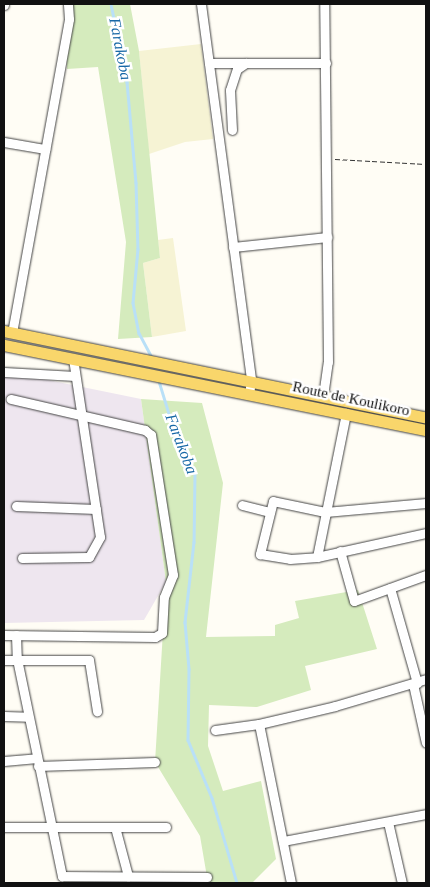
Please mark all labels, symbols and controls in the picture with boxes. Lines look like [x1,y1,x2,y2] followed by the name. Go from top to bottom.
[105,16,135,82] water label: Farakoba
[291,378,411,420] street label: Route de Koulikoro
[161,411,201,477] water label: Farakoba

